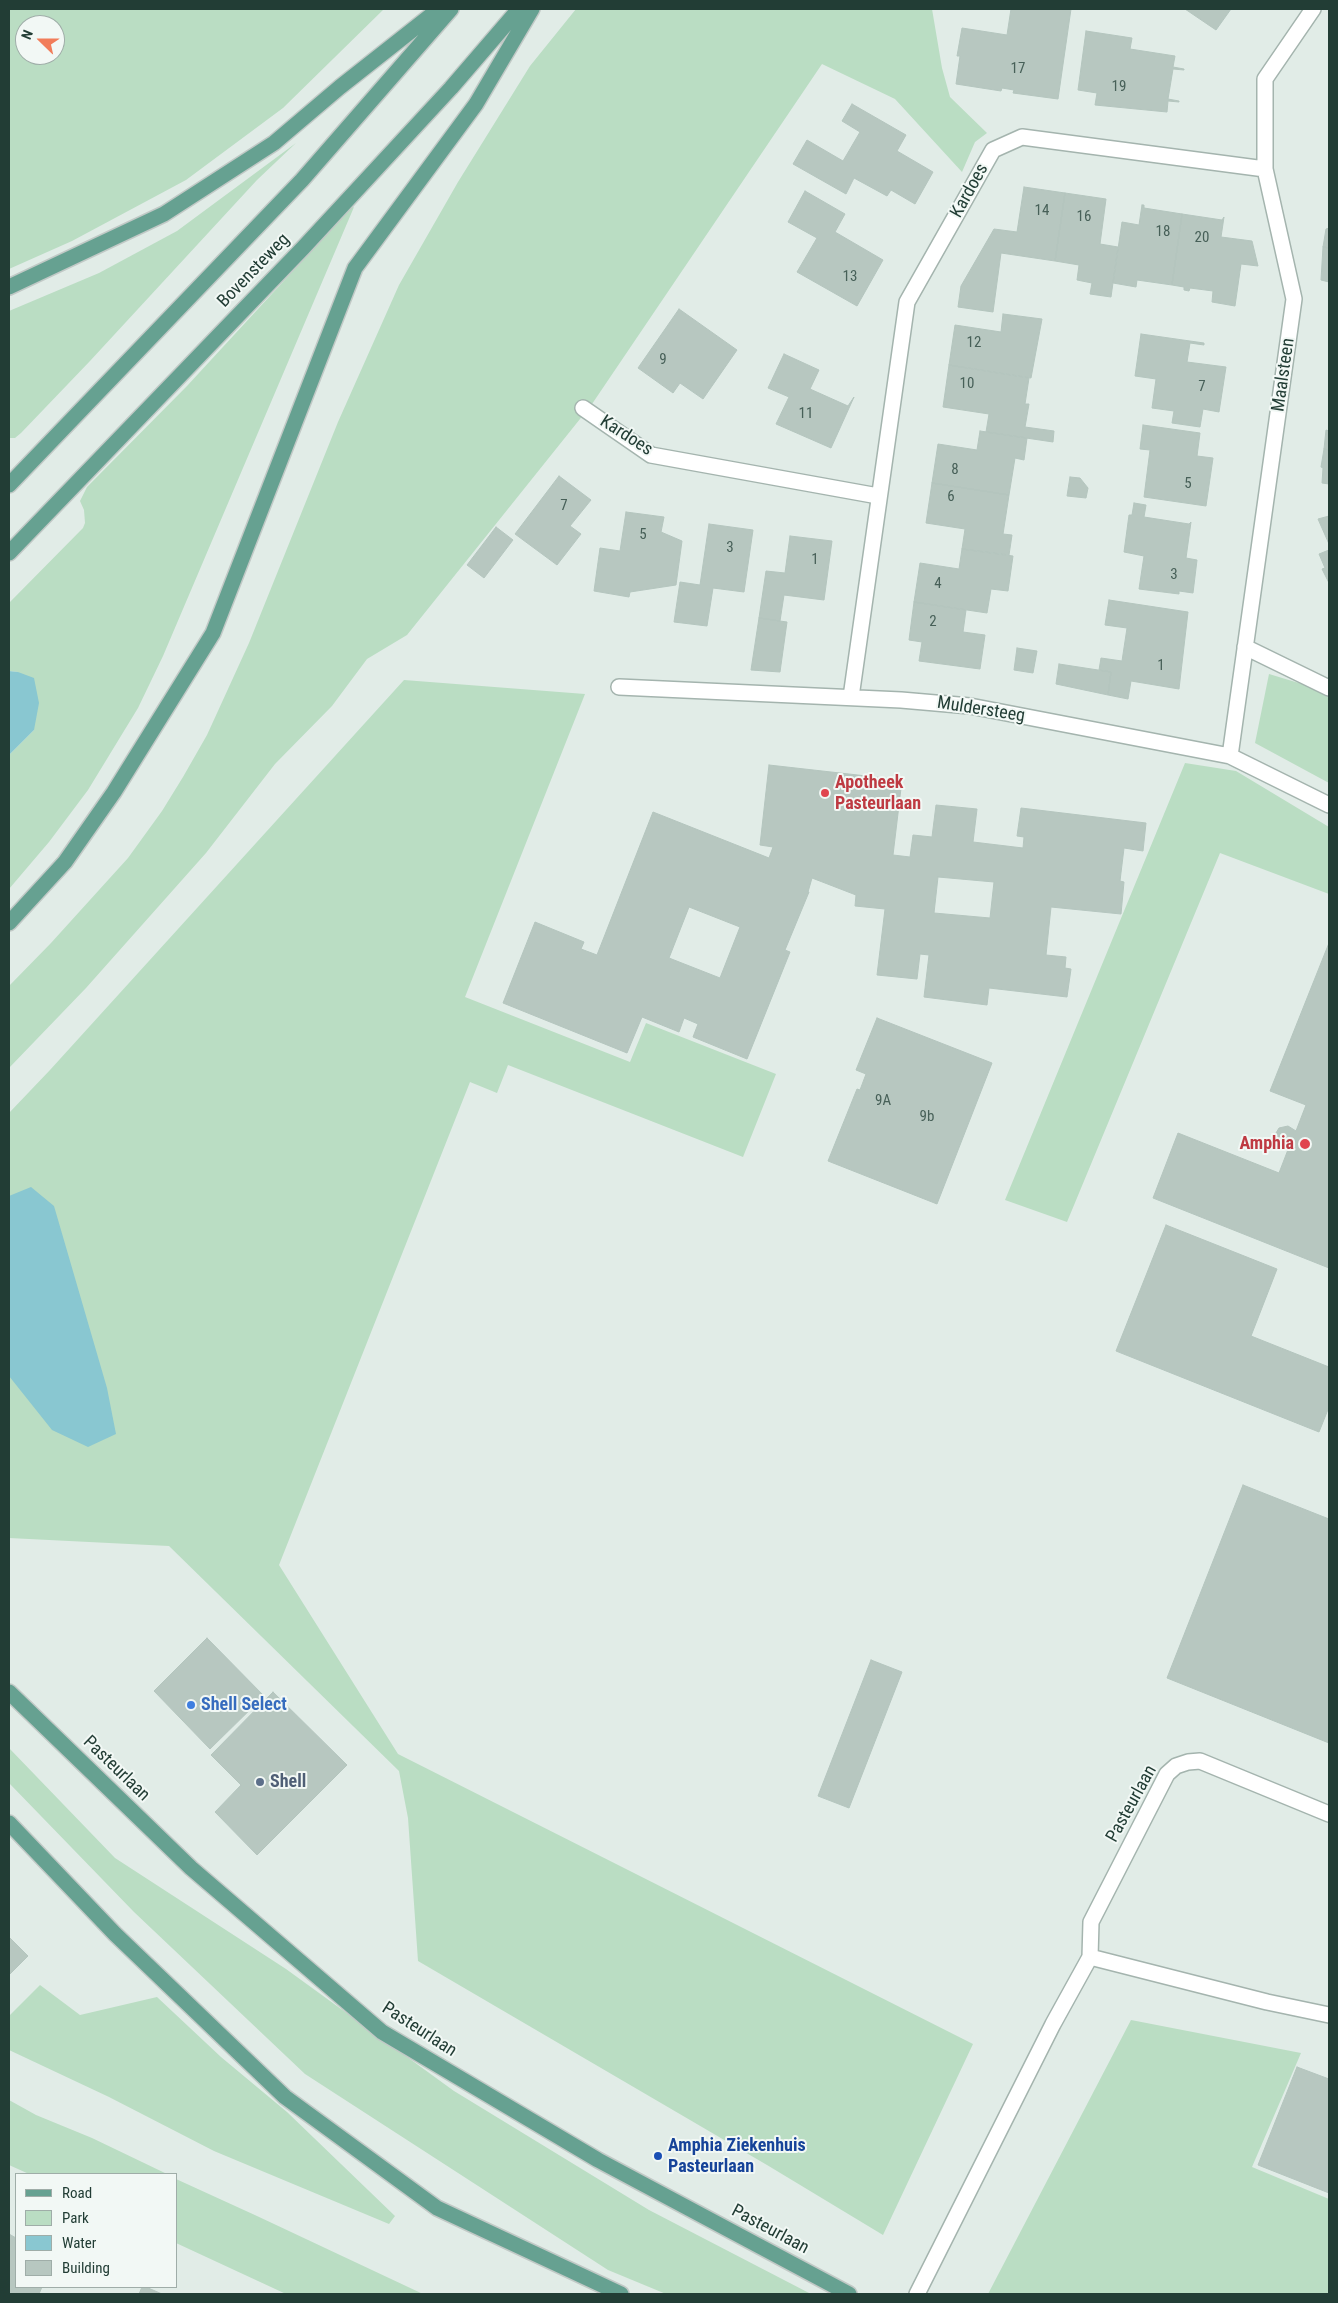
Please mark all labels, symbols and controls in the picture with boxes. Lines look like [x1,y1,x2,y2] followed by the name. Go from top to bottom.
[15,15,65,65] north arrow
[18,28,36,42] text: N
[1011,60,1025,78] house number: 17
[1112,78,1126,96] house number: 19
[946,160,994,222] street label: Kardoes
[1035,202,1049,220] house number: 14
[1077,208,1091,226] house number: 16
[1156,223,1170,241] house number: 18
[1195,229,1209,247] house number: 20
[213,230,295,312] street label: Bovensteweg
[843,268,857,286] house number: 13
[967,334,981,352] house number: 12
[1268,337,1300,413] street label: Maalsteen
[659,351,667,369] house number: 9
[960,375,974,393] house number: 10
[1198,378,1206,396] house number: 7
[799,405,813,423] house number: 11
[596,411,656,461] street label: Kardoes
[951,461,959,479] house number: 8
[1184,475,1192,493] house number: 5
[947,488,955,506] house number: 6
[560,497,568,515] house number: 7
[639,526,647,544] house number: 5
[726,539,734,557] house number: 3
[811,551,819,569] house number: 1
[1170,566,1178,584] house number: 3
[934,575,942,593] house number: 4
[929,613,937,631] house number: 2
[1157,657,1165,675] house number: 1
[936,692,1026,728] street label: Muldersteeg
[835,772,921,814] place label: Apotheek Pasteurlaan
[819,787,831,799] marker: Apotheek Pasteurlaan
[875,1092,891,1110] house number: 9A
[920,1108,934,1126] house number: 9b
[1240,1133,1294,1155] place label: Amphia
[1298,1137,1312,1151] marker: Amphia
[201,1694,287,1716] place label: Shell Select
[185,1699,197,1711] marker: Shell Select
[78,1732,154,1806] street label: Pasteurlaan
[1102,1762,1162,1846] street label: Pasteurlaan
[270,1771,306,1793] place label: Shell
[254,1776,266,1788] marker: Shell
[378,1998,460,2062] street label: Pasteurlaan
[668,2135,806,2178] place label: Amphia Ziekenhuis Pasteurlaan
[652,2150,664,2162] marker: Amphia Ziekenhuis Pasteurlaan
[15,2173,178,2288] legend
[62,2184,92,2202] text: Road
[728,2201,812,2259] street label: Pasteurlaan
[62,2209,89,2227] text: Park
[62,2234,96,2252] text: Water
[62,2259,110,2277] text: Building

